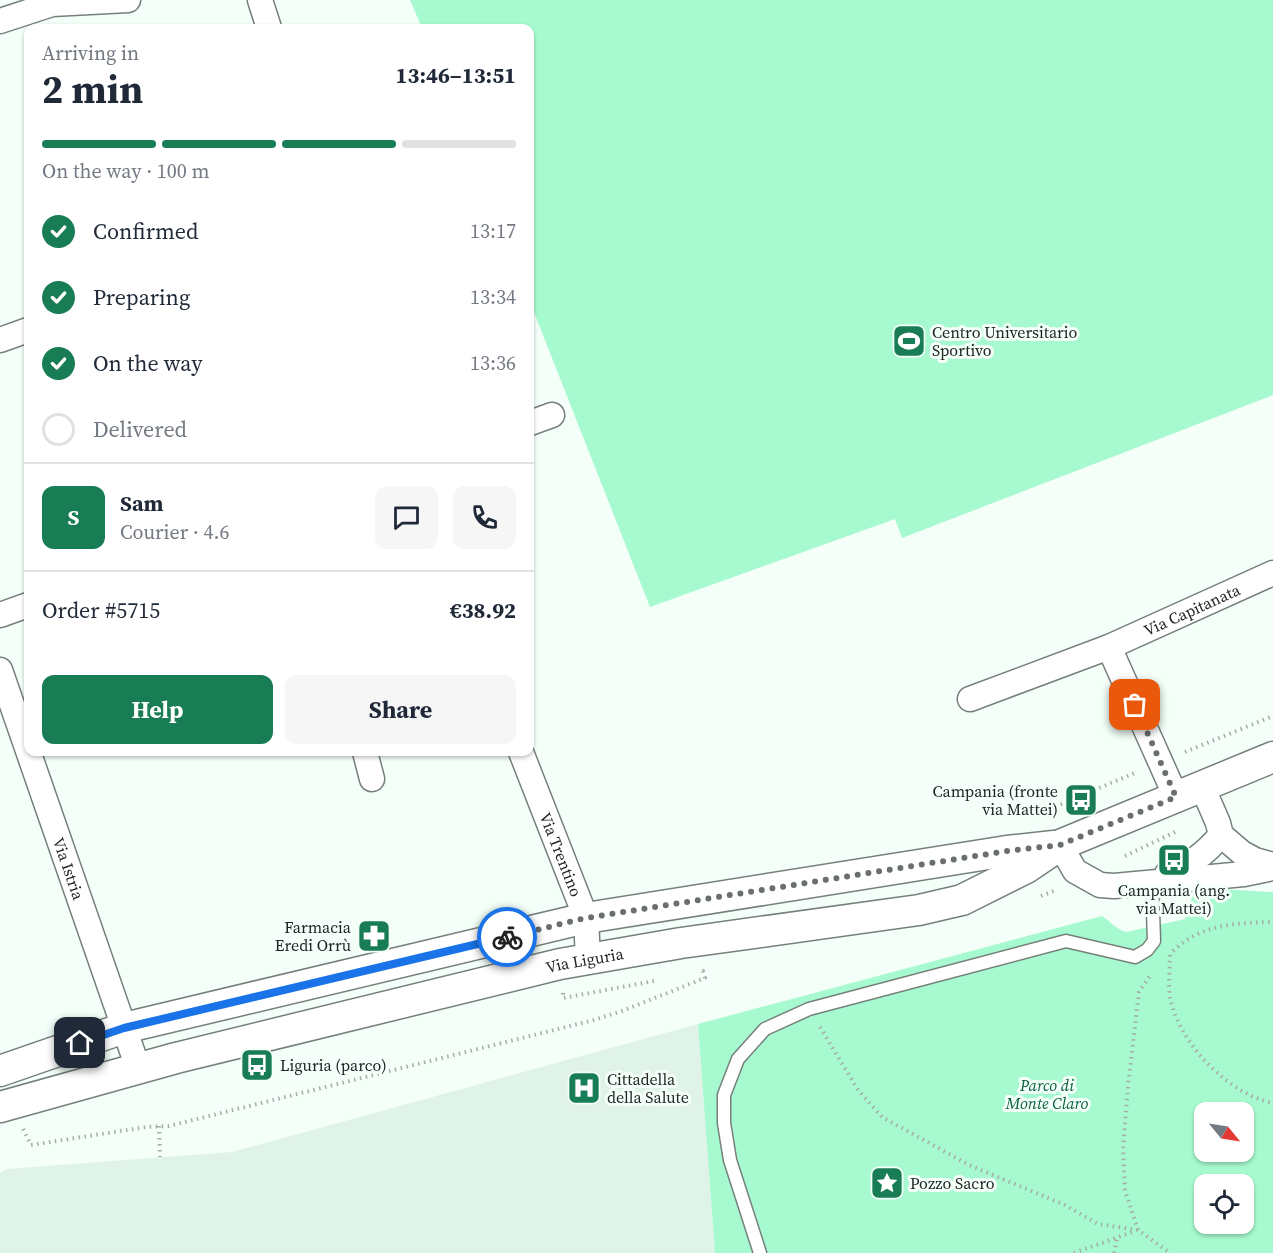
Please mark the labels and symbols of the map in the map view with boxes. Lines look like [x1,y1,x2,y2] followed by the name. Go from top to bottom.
[932,321,1078,361] place label: Centro Universitario Sportivo
[891,323,927,359] sports icon: Centro Universitario Sportivo
[1140,578,1244,641] street label: Via Capitanata
[1109,679,1160,730] pin
[932,780,1058,820] place label: Campania (fronte via Mattei)
[1063,782,1099,818] bus stop icon: Campania (fronte via Mattei)
[535,809,588,900] street label: Via Trentino
[48,834,90,903] street label: Via Istria
[1156,842,1192,878] bus stop icon: Campania (ang. via Mattei)
[1118,879,1230,919] place label: Campania (ang. via Mattei)
[477,907,537,967] courier
[275,916,352,956] place label: Farmacia Eredi Orrù
[356,918,392,954] pharmacy icon: Farmacia Eredi Orrù
[543,942,626,978] street label: Via Liguria
[54,1017,105,1068] pin
[239,1047,275,1083] bus stop icon: Liguria (parco)
[280,1054,387,1076] place label: Liguria (parco)
[607,1068,689,1108] place label: Cittadella della Salute
[566,1070,602,1106] hospital icon: Cittadella della Salute
[1005,1074,1089,1114] park label: Parco di Monte Claro
[1194,1102,1254,1162] north arrow
[869,1165,905,1201] place icon: Pozzo Sacro
[910,1172,995,1194] place label: Pozzo Sacro

